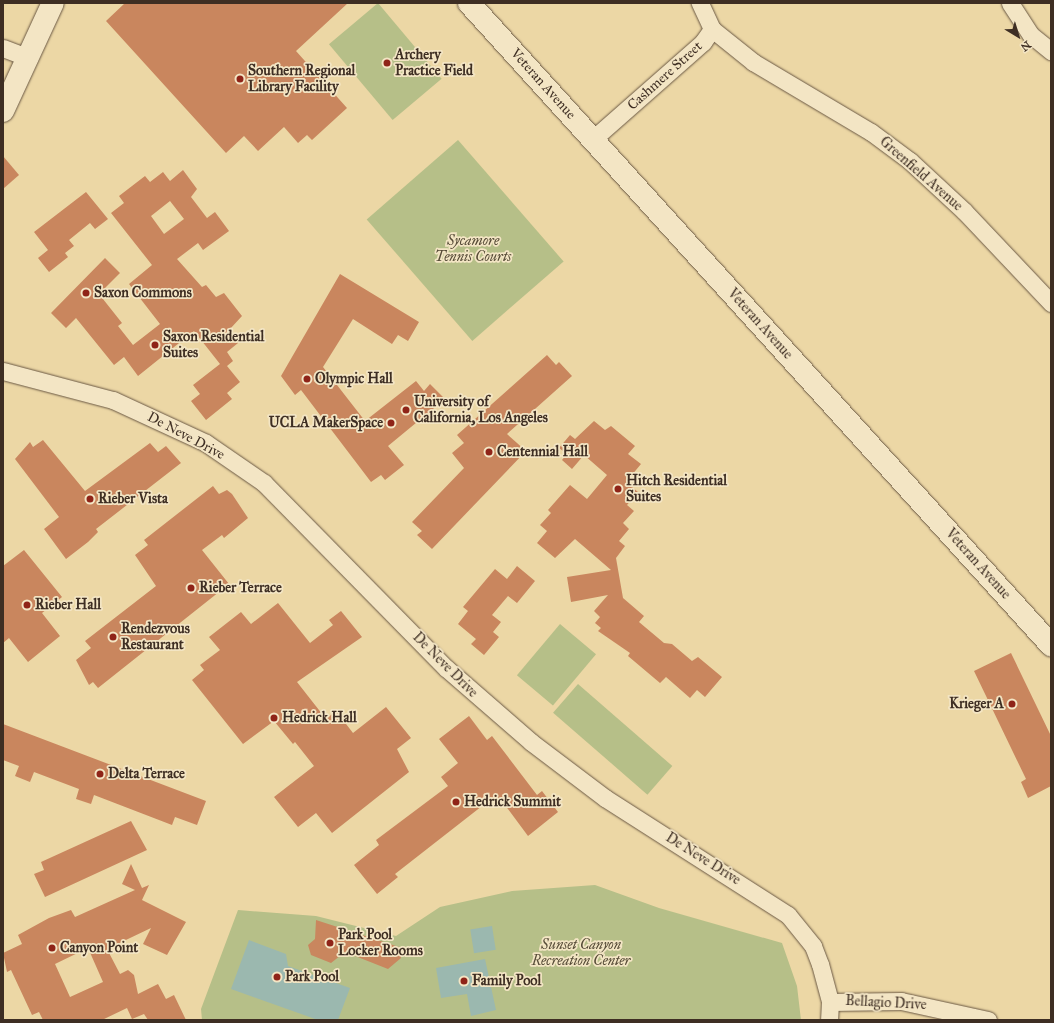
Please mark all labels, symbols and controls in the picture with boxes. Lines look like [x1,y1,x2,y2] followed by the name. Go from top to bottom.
[998,16,1038,56] north arrow
[624,38,706,114] street label: Cashmere Street
[1018,38,1033,54] text: N
[507,45,579,123] street label: Veteran Avenue
[395,47,473,80] place label: Archery Practice Field
[382,58,392,68] marker: Archery Practice Field
[248,63,355,96] place label: Southern Regional Library Facility
[235,74,245,84] marker: Southern Regional Library Facility
[876,133,966,215] street label: Greenfield Avenue
[435,233,511,266] park label: Sycamore Tennis Courts
[94,285,192,301] place label: Saxon Commons
[724,285,796,363] street label: Veteran Avenue
[81,288,91,298] marker: Saxon Commons
[163,329,264,362] place label: Saxon Residential Suites
[150,340,160,350] marker: Saxon Residential Suites
[315,371,393,387] place label: Olympic Hall
[302,374,312,384] marker: Olympic Hall
[414,394,548,426] place label: University of California, Los Angeles
[401,405,411,415] marker: University of California, Los Angeles
[144,409,228,463] street label: De Neve Drive
[269,415,383,431] place label: UCLA MakerSpace
[386,418,396,428] marker: UCLA MakerSpace
[497,444,588,460] place label: Centennial Hall
[484,447,494,457] marker: Centennial Hall
[626,473,727,506] place label: Hitch Residential Suites
[613,484,623,494] marker: Hitch Residential Suites
[98,491,168,507] place label: Rieber Vista
[85,494,95,504] marker: Rieber Vista
[942,525,1014,603] street label: Veteran Avenue
[199,580,282,596] place label: Rieber Terrace
[186,583,196,593] marker: Rieber Terrace
[35,597,101,613] place label: Rieber Hall
[22,600,32,610] marker: Rieber Hall
[121,621,190,654] place label: Rendezvous Restaurant
[409,629,481,701] street label: De Neve Drive
[108,632,118,642] marker: Rendezvous Restaurant
[949,696,1004,712] place label: Krieger A
[1007,699,1017,709] marker: Krieger A
[282,710,357,726] place label: Hedrick Hall
[269,713,279,723] marker: Hedrick Hall
[108,766,185,782] place label: Delta Terrace
[95,769,105,779] marker: Delta Terrace
[464,794,561,810] place label: Hedrick Summit
[451,797,461,807] marker: Hedrick Summit
[662,829,744,889] street label: De Neve Drive
[338,927,423,960] place label: Park Pool Locker Rooms
[532,937,630,970] park label: Sunset Canyon Recreation Center
[325,938,335,948] marker: Park Pool Locker Rooms
[60,940,138,956] place label: Canyon Point
[47,943,57,953] marker: Canyon Point
[285,969,339,985] place label: Park Pool
[272,972,282,982] marker: Park Pool
[472,973,541,989] place label: Family Pool
[459,976,469,986] marker: Family Pool
[845,992,927,1014] street label: Bellagio Drive

